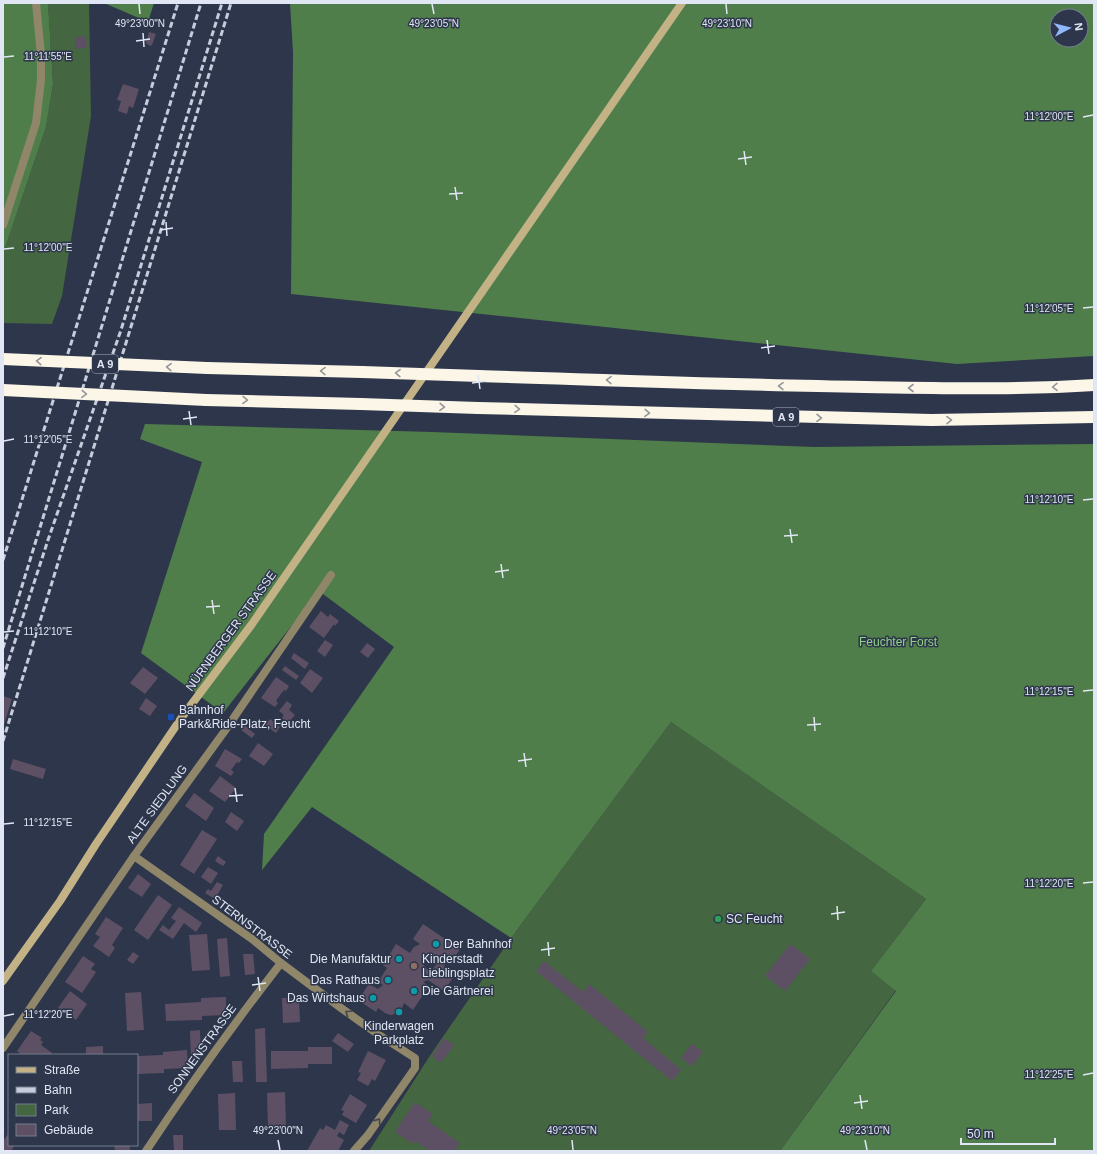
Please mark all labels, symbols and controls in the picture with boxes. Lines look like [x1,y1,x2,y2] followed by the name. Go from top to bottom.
[1049,8,1089,48] north arrow
[115,18,165,29] text: 49°23'00"N
[409,18,459,29] text: 49°23'05"N
[702,18,752,29] text: 49°23'10"N
[1072,22,1085,32] text: N
[24,51,72,62] text: 11°11'55"E
[1025,111,1074,122] text: 11°12'00"E
[24,242,73,253] text: 11°12'00"E
[1025,303,1074,314] text: 11°12'05"E
[92,355,118,373] road number: A 9
[36,357,42,365] one-way arrow
[165,363,171,371] one-way arrow
[320,367,326,375] one-way arrow
[395,369,401,377] one-way arrow
[606,376,612,385] one-way arrow
[778,382,784,390] one-way arrow
[1052,383,1058,391] one-way arrow
[908,384,914,392] one-way arrow
[81,390,87,398] one-way arrow
[242,396,248,404] one-way arrow
[439,403,445,411] one-way arrow
[514,405,520,413] one-way arrow
[773,408,799,426] road number: A 9
[644,409,650,417] one-way arrow
[816,413,822,422] one-way arrow
[946,416,952,424] one-way arrow
[24,434,73,445] text: 11°12'05"E
[1025,494,1074,505] text: 11°12'10"E
[183,568,279,694] street label: NÜRNBERGER STRASSE
[24,626,73,637] text: 11°12'10"E
[859,635,938,649] park label: Feuchter Forst
[1025,686,1074,697] text: 11°12'15"E
[179,703,311,731] place label: Bahnhof Park&Ride-Platz, Feucht
[166,712,176,722] marker: Bahnhof Park&Ride-Platz, Feucht
[124,762,190,846] street label: ALTE SIEDLUNG
[24,817,73,828] text: 11°12'15"E
[1025,878,1074,889] text: 11°12'20"E
[209,892,295,962] street label: STERNSTRASSE
[726,912,783,926] place label: SC Feucht
[713,914,723,924] marker: SC Feucht
[444,937,512,951] place label: Der Bahnhof
[431,939,441,949] marker: Der Bahnhof
[310,952,391,966] place label: Die Manufaktur
[422,952,495,980] place label: Kinderstadt Lieblingsplatz
[394,954,404,964] marker: Die Manufaktur
[409,961,419,971] marker: Kinderstadt Lieblingsplatz
[311,973,380,987] place label: Das Rathaus
[383,975,393,985] marker: Das Rathaus
[422,984,493,998] place label: Die Gärtnerei
[409,986,419,996] marker: Die Gärtnerei
[287,991,365,1005] place label: Das Wirtshaus
[368,993,378,1003] marker: Das Wirtshaus
[165,1001,239,1097] street label: SONNENSTRASSE
[394,1007,404,1017] marker: Kinderwagen Parkplatz
[24,1009,73,1020] text: 11°12'20"E
[345,1011,352,1018] one-way arrow
[364,1019,434,1047] place label: Kinderwagen Parkplatz
[8,1054,138,1146] legend
[44,1063,80,1077] text: Straße
[1025,1069,1074,1080] text: 11°12'25"E
[44,1083,72,1097] text: Bahn
[44,1103,70,1117] text: Park
[373,1118,380,1125] one-way arrow
[961,1120,1055,1146] scale bar
[44,1123,94,1137] text: Gebäude
[253,1125,303,1136] text: 49°23'00"N
[547,1125,597,1136] text: 49°23'05"N
[840,1125,890,1136] text: 49°23'10"N
[967,1127,994,1141] text: 50 m

